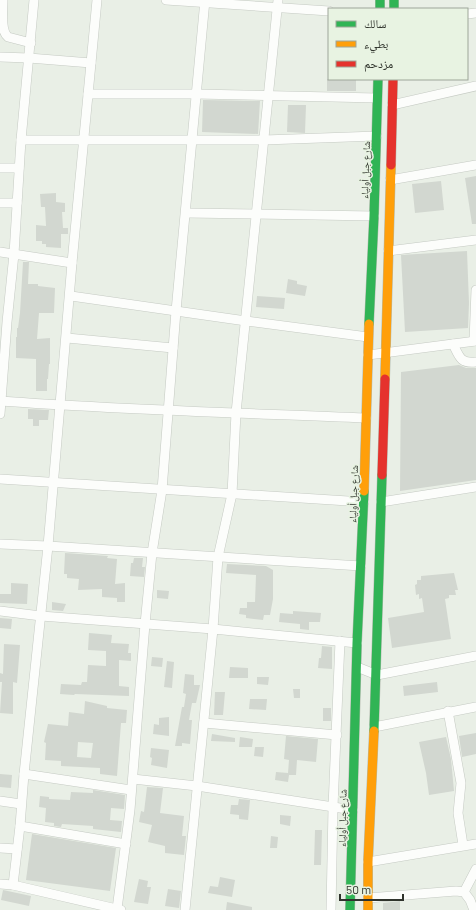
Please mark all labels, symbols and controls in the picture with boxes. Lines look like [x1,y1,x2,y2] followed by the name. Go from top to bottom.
[328,8,468,80] legend
[364,16,386,30] text: سالك
[364,36,388,54] text: بطيء
[364,56,393,72] text: مزدحم
[358,140,373,199] street label: شارع جبل أولياء
[346,464,361,523] street label: شارع جبل أولياء
[335,789,350,847] street label: شارع جبل أولياء
[340,876,403,902] scale bar
[346,882,371,896] text: 50 m

